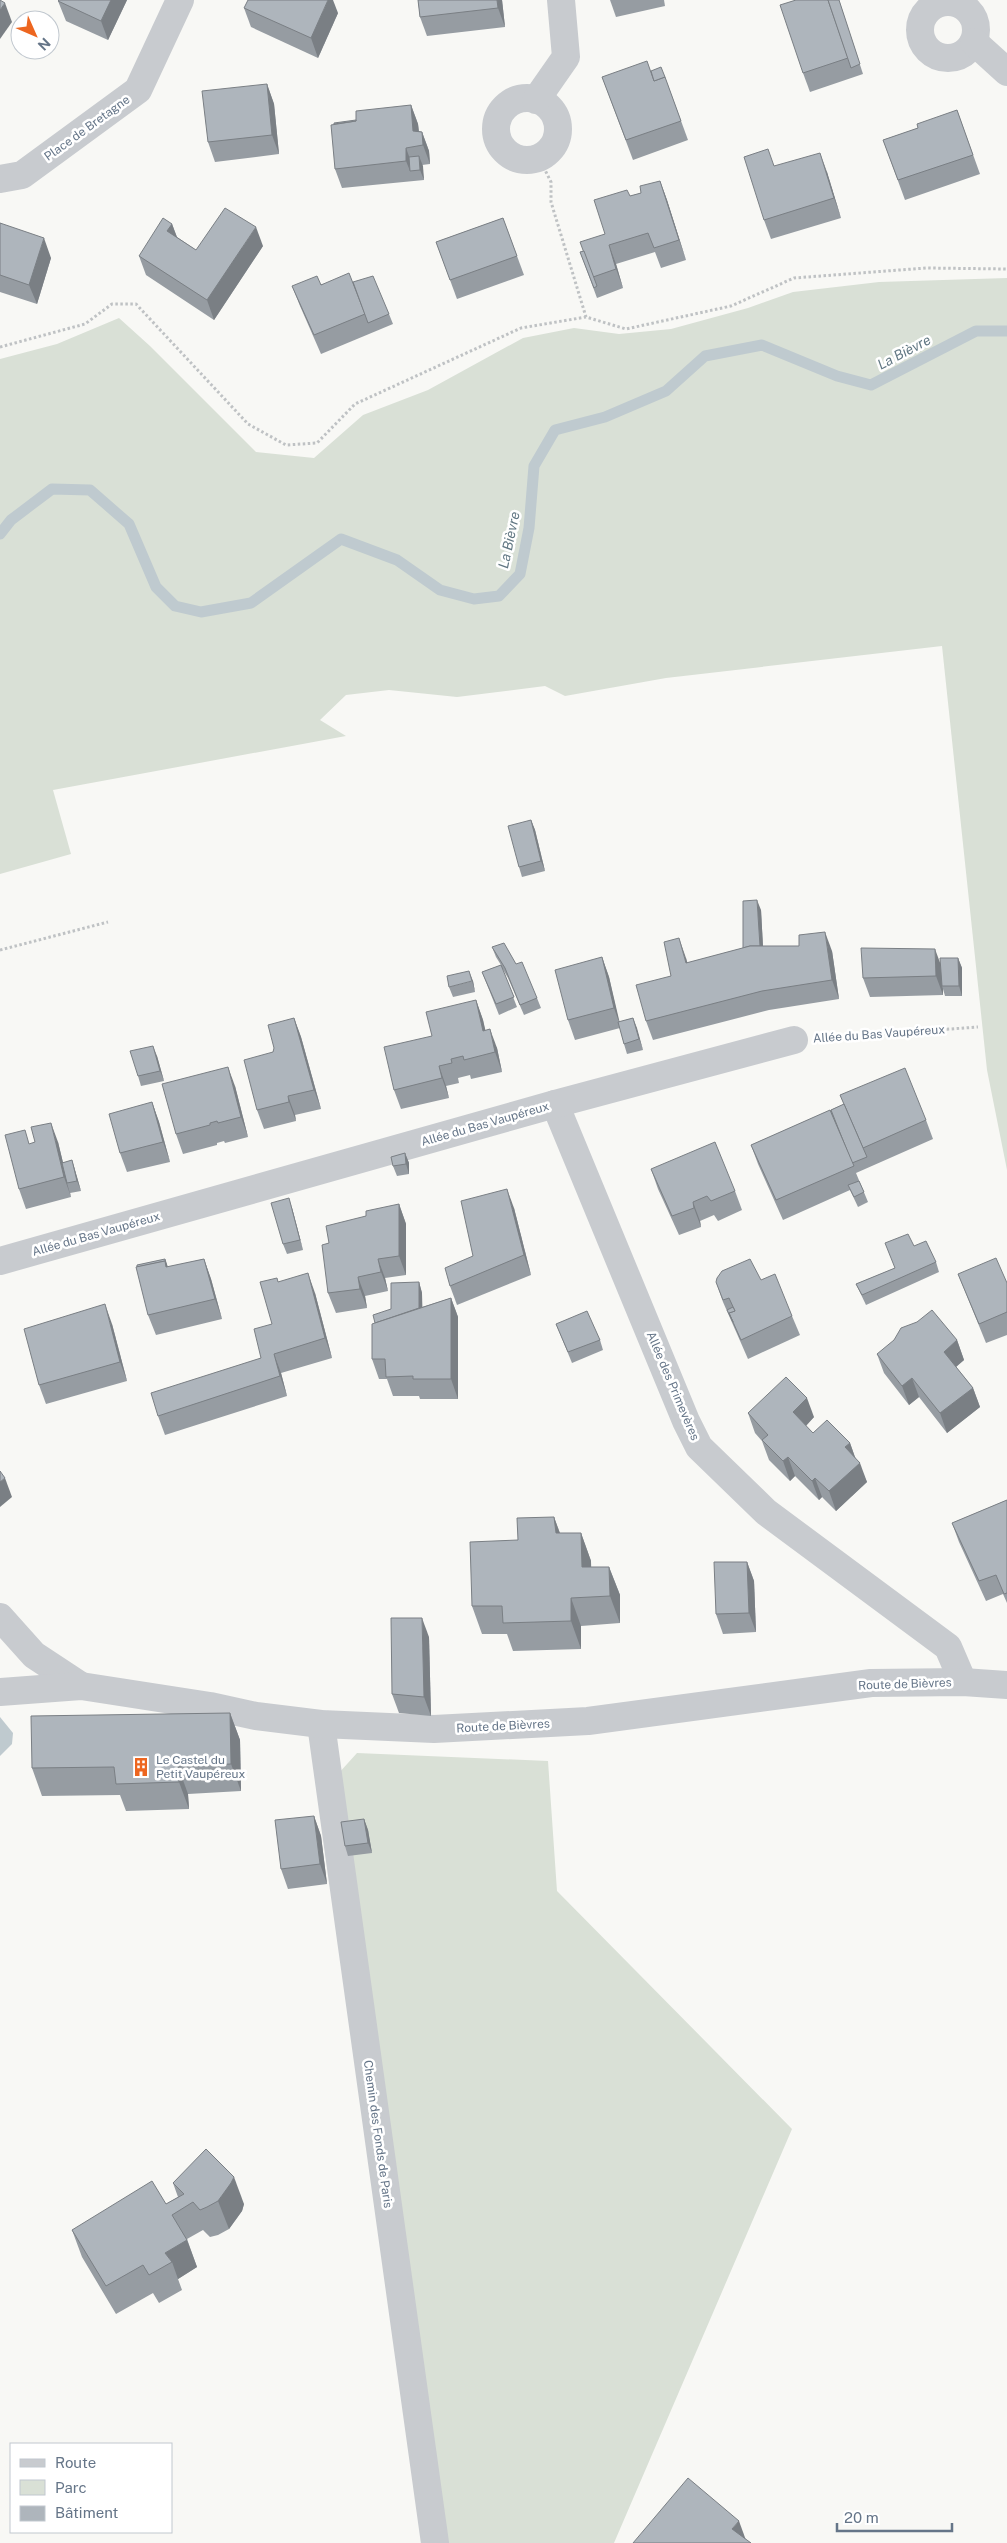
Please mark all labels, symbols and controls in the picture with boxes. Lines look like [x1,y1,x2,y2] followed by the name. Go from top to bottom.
[10,10,60,60] north arrow
[35,35,54,54] text: N
[42,92,133,164] street label: Place de Bretagne
[875,331,934,373] water label: La Bièvre
[495,510,523,570] water label: La Bièvre
[813,1022,946,1046] street label: Allée du Bas Vaupéreux
[420,1099,551,1149] street label: Allée du Bas Vaupéreux
[31,1209,162,1259] street label: Allée du Bas Vaupéreux
[644,1329,702,1443] street label: Allée des Primevères
[858,1675,952,1693] street label: Route de Bièvres
[456,1717,550,1735] street label: Route de Bièvres
[156,1753,246,1781] place label: Le Castel du Petit Vaupéreux
[130,1756,152,1778] building icon: Le Castel du Petit Vaupéreux
[361,2059,395,2209] street label: Chemin des Fonds de Paris
[10,2443,172,2533] legend
[55,2454,96,2471] text: Route
[55,2479,87,2496] text: Parc
[837,2500,952,2532] scale bar
[55,2504,118,2521] text: Bâtiment
[844,2509,879,2526] text: 20 m

